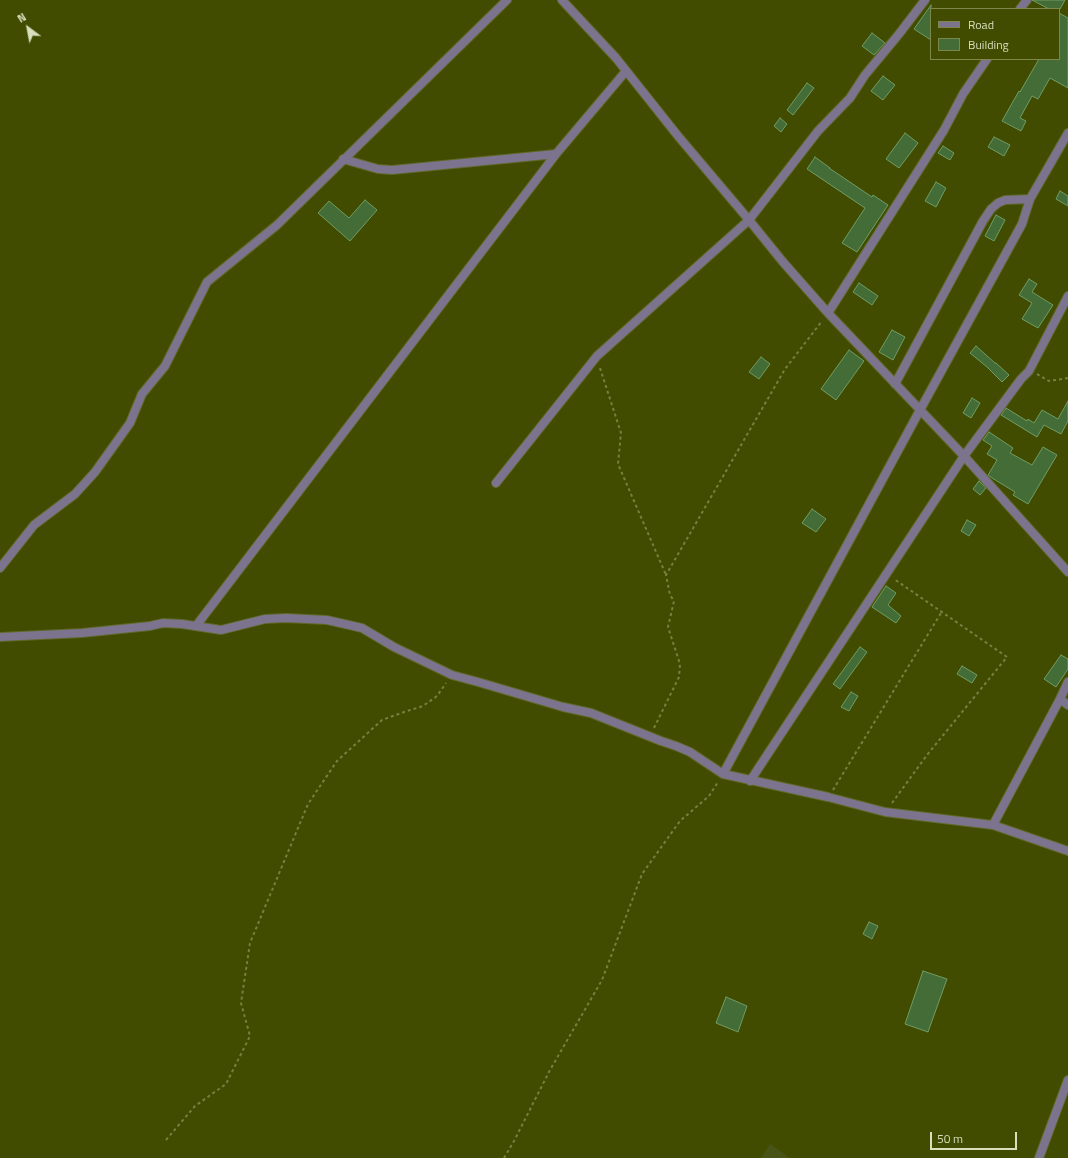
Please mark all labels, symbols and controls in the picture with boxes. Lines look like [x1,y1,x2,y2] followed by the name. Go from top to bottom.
[8,8,48,48] north arrow
[930,8,1060,60] legend
[14,9,29,27] text: N
[968,15,994,34] text: Road
[968,35,1009,54] text: Building
[932,1124,1019,1150] scale bar
[937,1129,963,1148] text: 50 m

